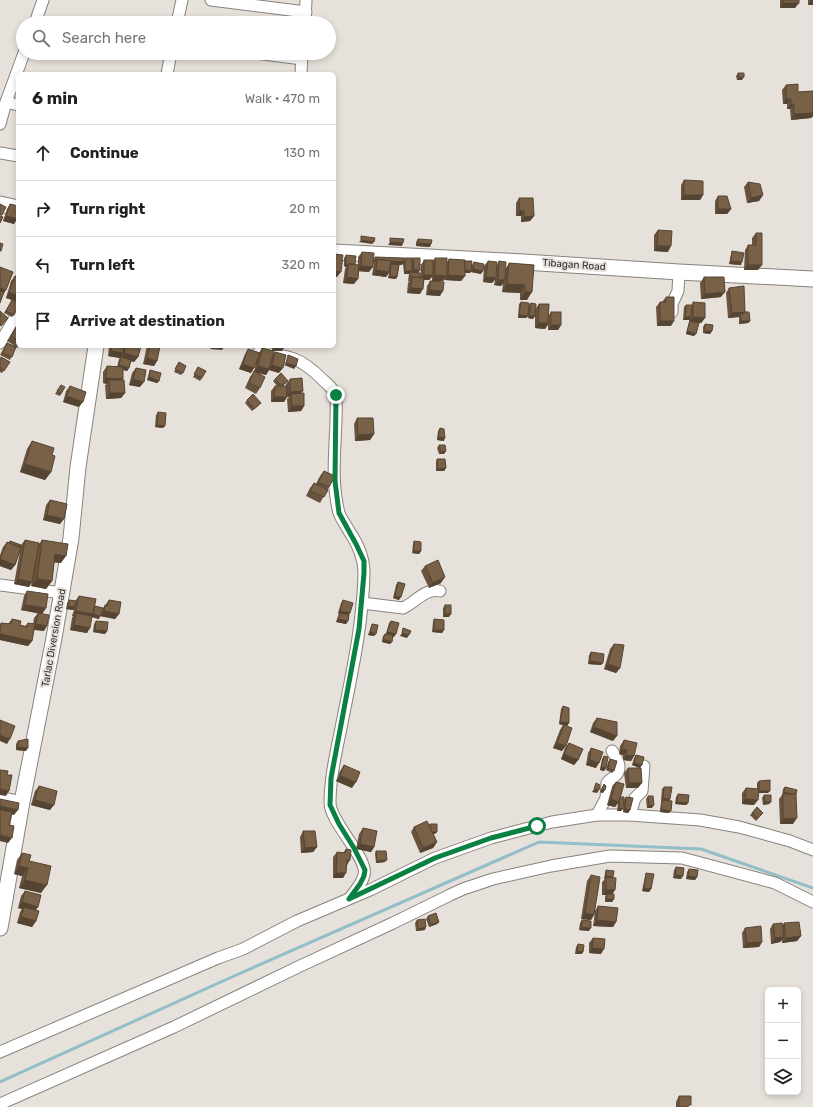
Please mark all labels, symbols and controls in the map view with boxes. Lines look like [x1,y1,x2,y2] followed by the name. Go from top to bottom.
[16,16,336,60] search box
[30,27,52,49] icon: search
[62,29,146,47] text: Search here
[32,88,78,108] text: 6 min
[245,91,320,106] text: Walk · 470 m
[32,142,54,164] icon: ahead
[70,144,139,162] text: Continue
[284,145,320,160] text: 130 m
[32,198,54,220] icon: right
[70,200,145,218] text: Turn right
[289,201,320,216] text: 20 m
[32,254,54,276] icon: left
[70,256,135,274] text: Turn left
[282,257,320,272] text: 320 m
[542,257,606,273] street label: Tibagan Road
[32,310,54,332] icon: arrive
[70,312,225,330] text: Arrive at destination
[327,386,345,404] route end
[39,588,69,688] street label: Tarlac Diversion Road
[528,817,546,835] route start
[765,987,801,1095] map controls
[765,987,801,1023] button: +
[765,1023,801,1059] button: −
[765,1059,801,1095] button: layers

